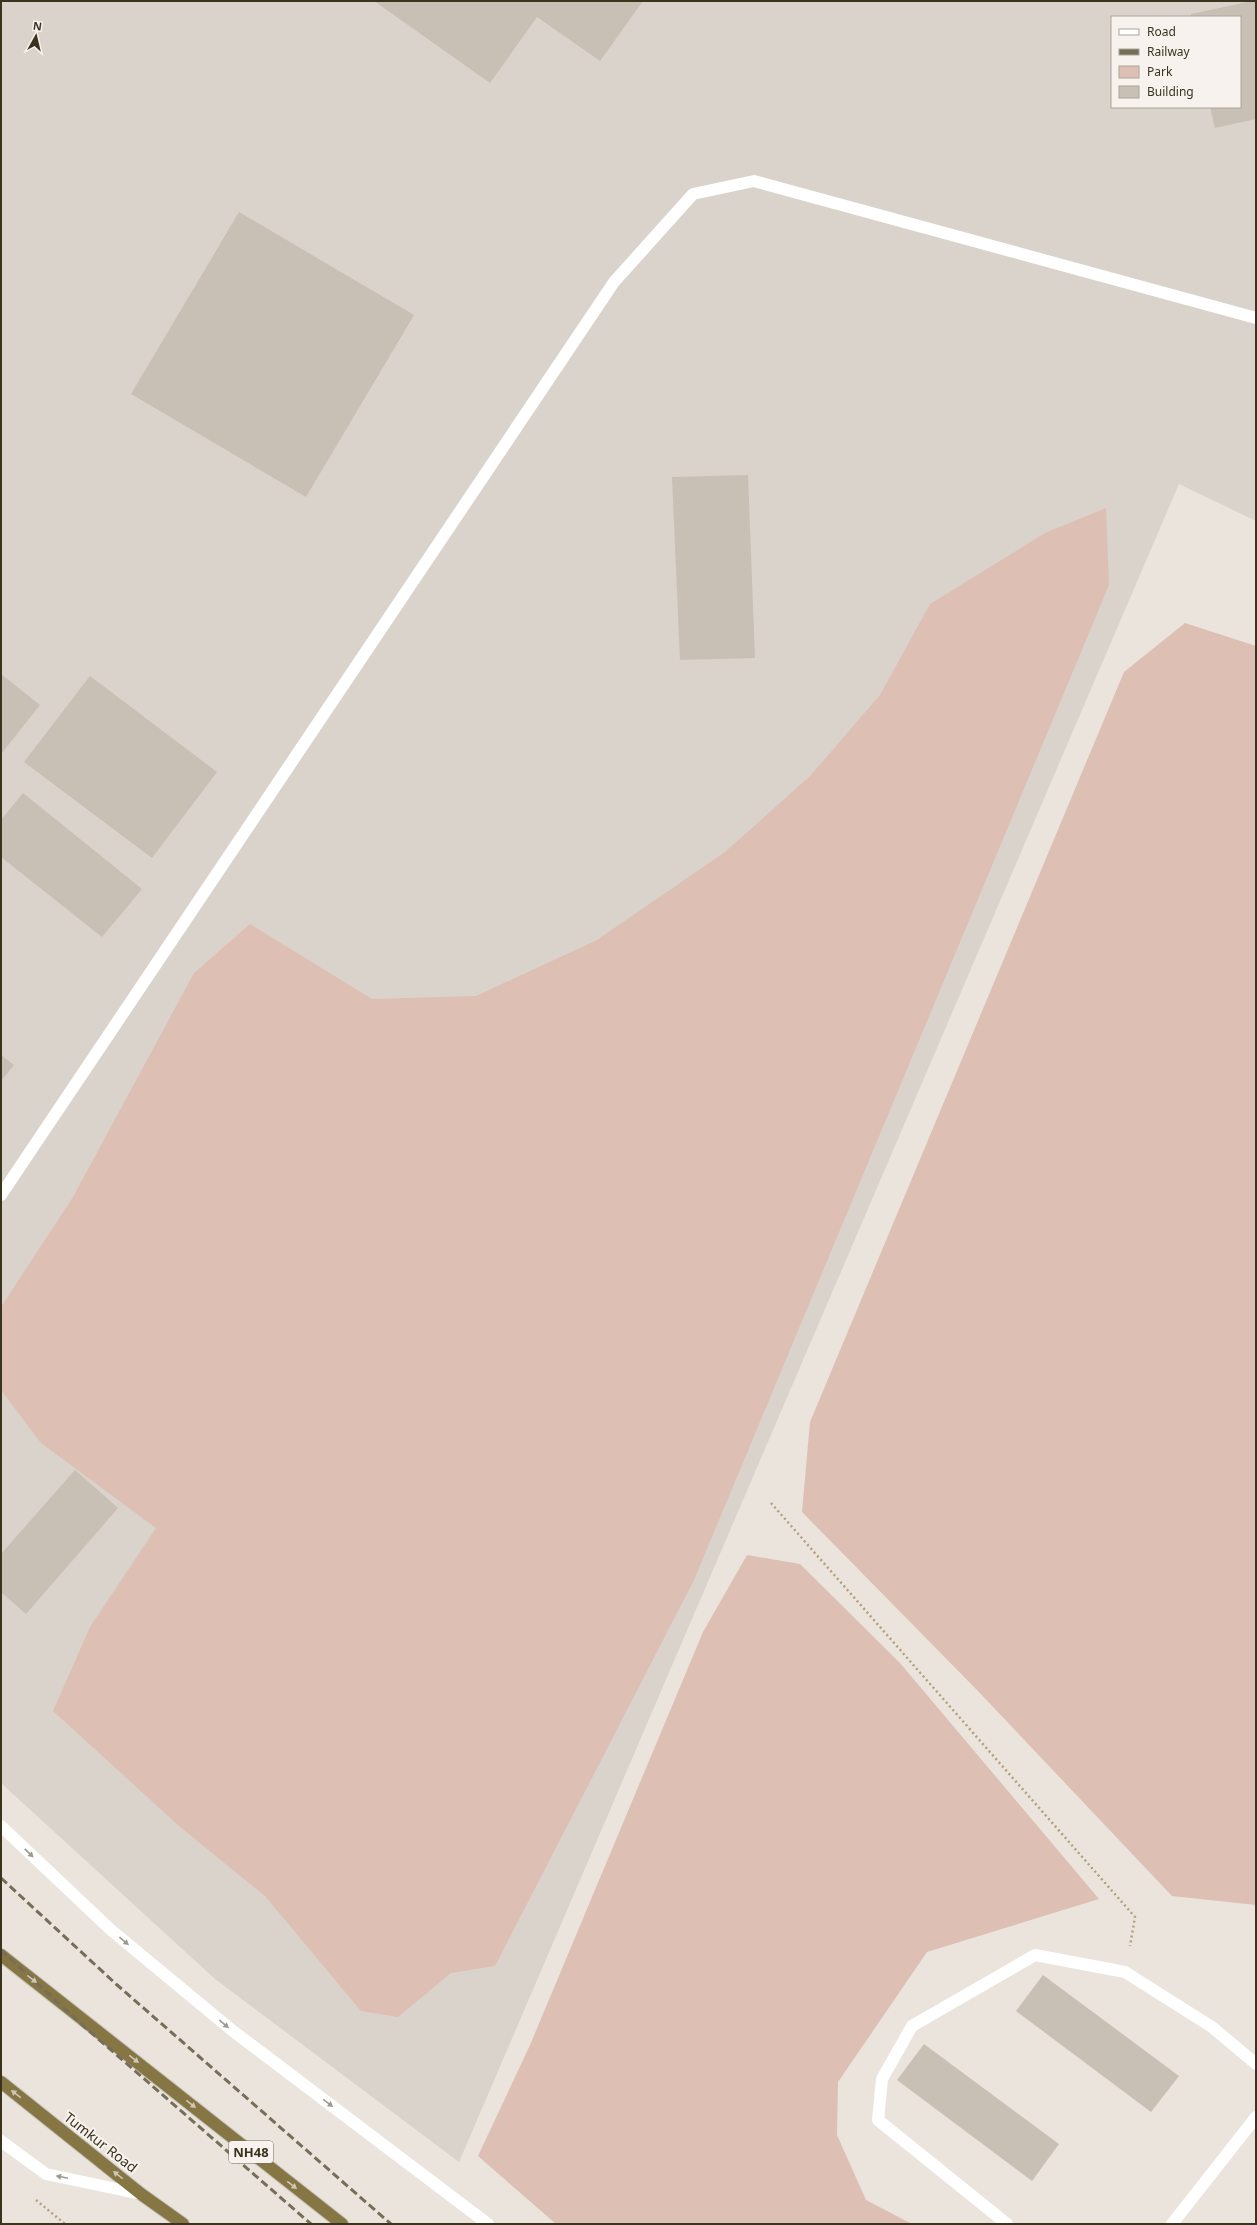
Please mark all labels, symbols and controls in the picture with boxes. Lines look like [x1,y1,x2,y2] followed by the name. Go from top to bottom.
[16,16,56,56] north arrow
[1111,16,1241,108] legend
[32,18,43,34] text: N
[1147,23,1176,40] text: Road
[1147,43,1191,60] text: Railway
[1147,63,1173,80] text: Park
[1147,83,1194,100] text: Building
[24,1848,34,1858] one-way arrow
[119,1937,130,1946] one-way arrow
[26,1974,37,1983] one-way arrow
[219,2020,230,2029] one-way arrow
[128,2055,139,2064] one-way arrow
[11,2090,22,2099] one-way arrow
[322,2099,333,2107] one-way arrow
[185,2100,196,2109] one-way arrow
[60,2107,142,2177] street label: Tumkur Road
[229,2141,273,2163] road number: NH48
[113,2171,124,2180] one-way arrow
[56,2174,68,2180] one-way arrow
[287,2181,298,2189] one-way arrow

